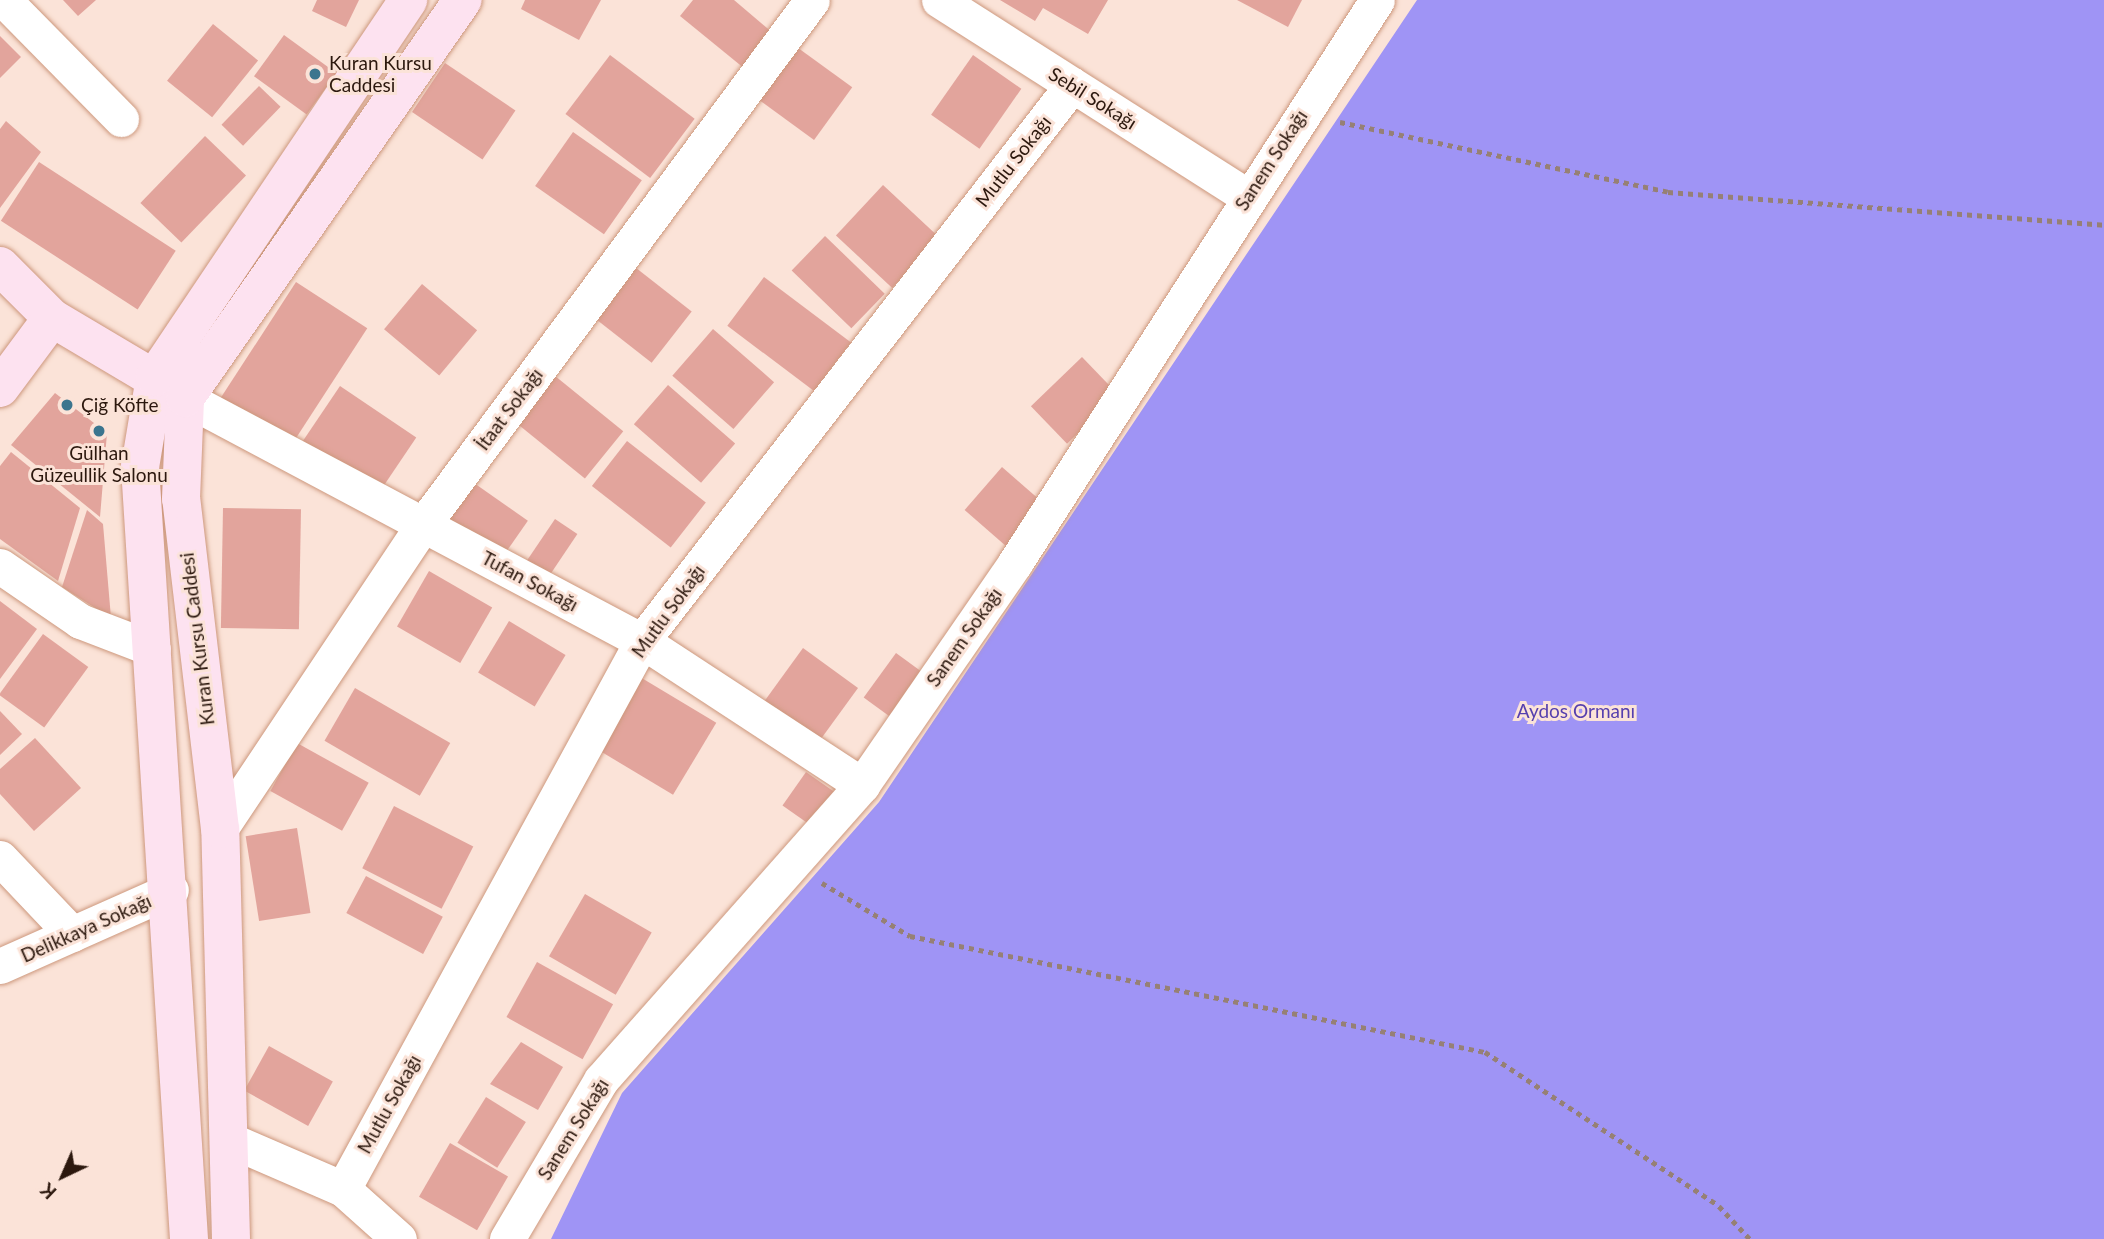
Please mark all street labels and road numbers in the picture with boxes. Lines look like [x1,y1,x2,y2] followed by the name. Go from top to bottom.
[1045,62,1141,134] street label: Sebil Sokağı
[1230,105,1312,215] street label: Sanem Sokağı
[970,111,1056,211] street label: Mutlu Sokağı
[471,363,547,455] street label: İtaat Sokağı
[478,546,582,616] street label: Tufan Sokağı
[175,551,219,727] street label: Kuran Kursu Caddesi
[627,560,709,662] street label: Mutlu Sokağı
[922,583,1006,691] street label: Sanem Sokağı
[17,889,155,967] street label: Delikkaya Sokağı
[353,1051,425,1157] street label: Mutlu Sokağı
[533,1074,613,1184] street label: Sanem Sokağı

